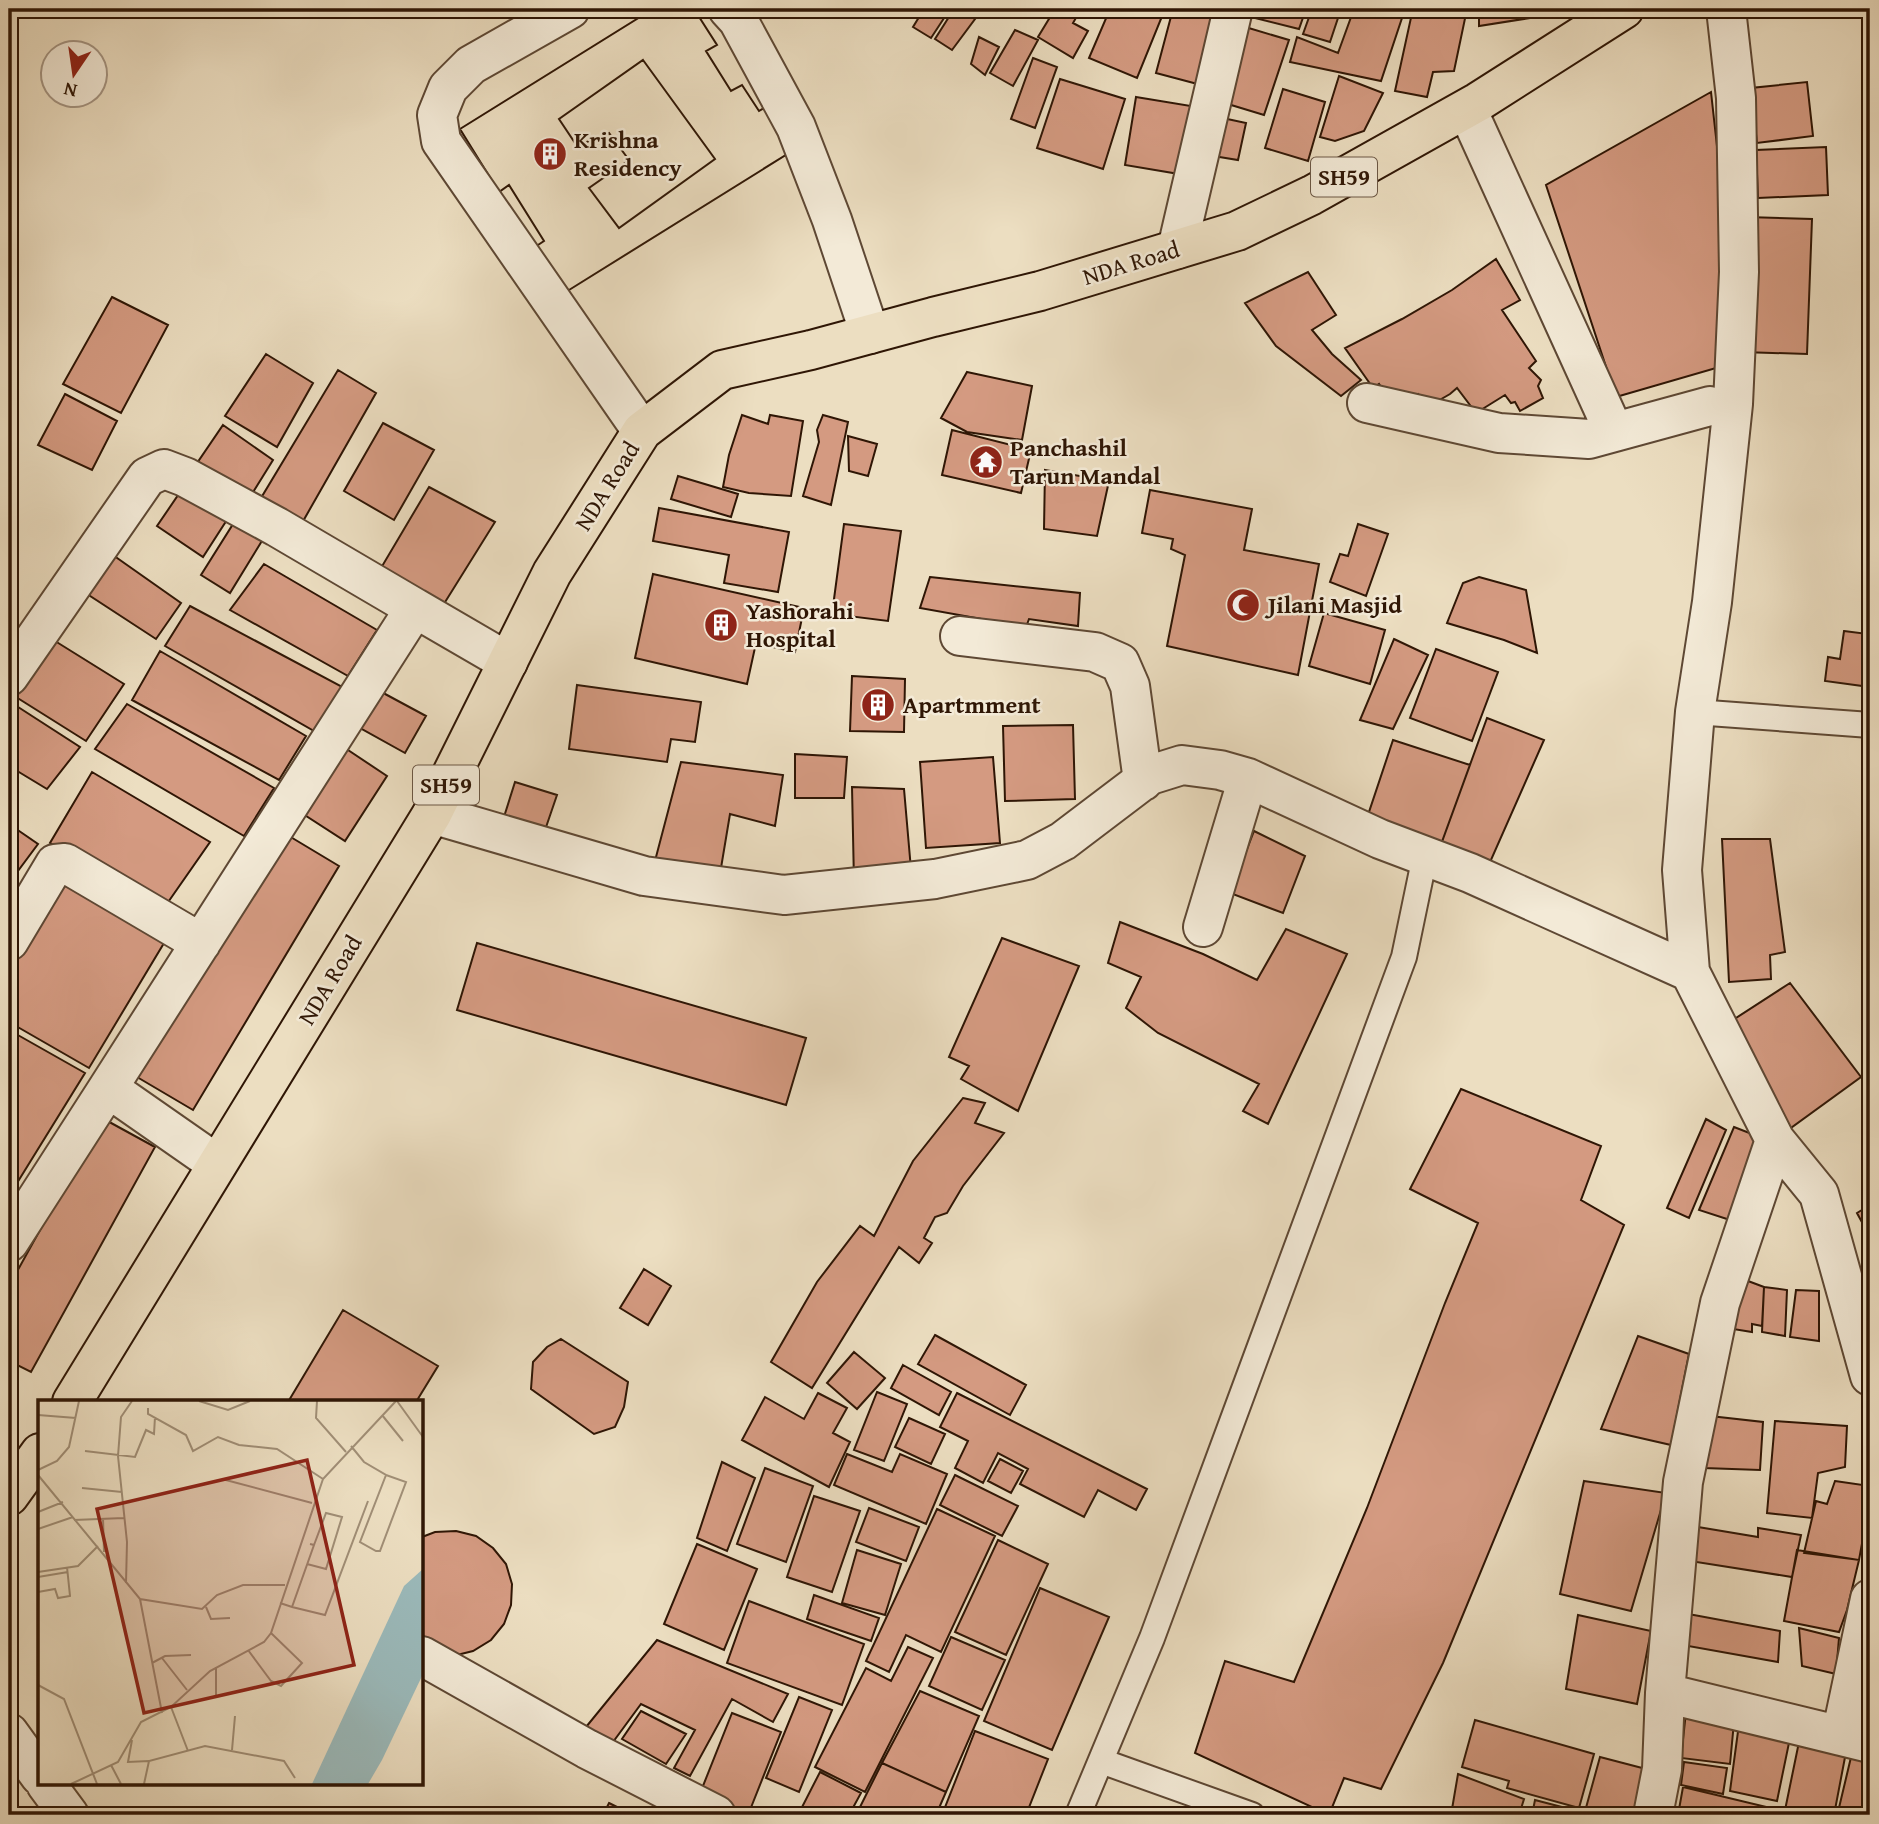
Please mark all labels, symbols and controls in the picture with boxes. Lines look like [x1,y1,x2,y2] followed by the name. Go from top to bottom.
[38,38,108,108] north arrow
[61,75,80,106] text: N
[574,122,682,185] place label: Krishna Residency
[531,135,569,173] building icon: Krishna Residency
[1311,158,1377,196] road number: SH59
[1078,231,1184,294] street label: NDA Road
[1010,430,1161,493] place label: Panchashil Tarun Mandal
[565,434,648,537] street label: NDA Road
[967,443,1005,481] temple icon: Panchashil Tarun Mandal
[1224,586,1262,624] mosque icon: Jilani Masjid
[1264,587,1402,622] place label: Jilani Masjid
[746,593,854,656] place label: Yashorahi Hospital
[702,606,740,644] building icon: Yashorahi Hospital
[859,686,897,724] building icon: Apartmment
[903,687,1041,722] place label: Apartmment
[413,765,479,804] road number: SH59
[289,928,370,1031] street label: NDA Road
[38,1400,424,1786] inset map

